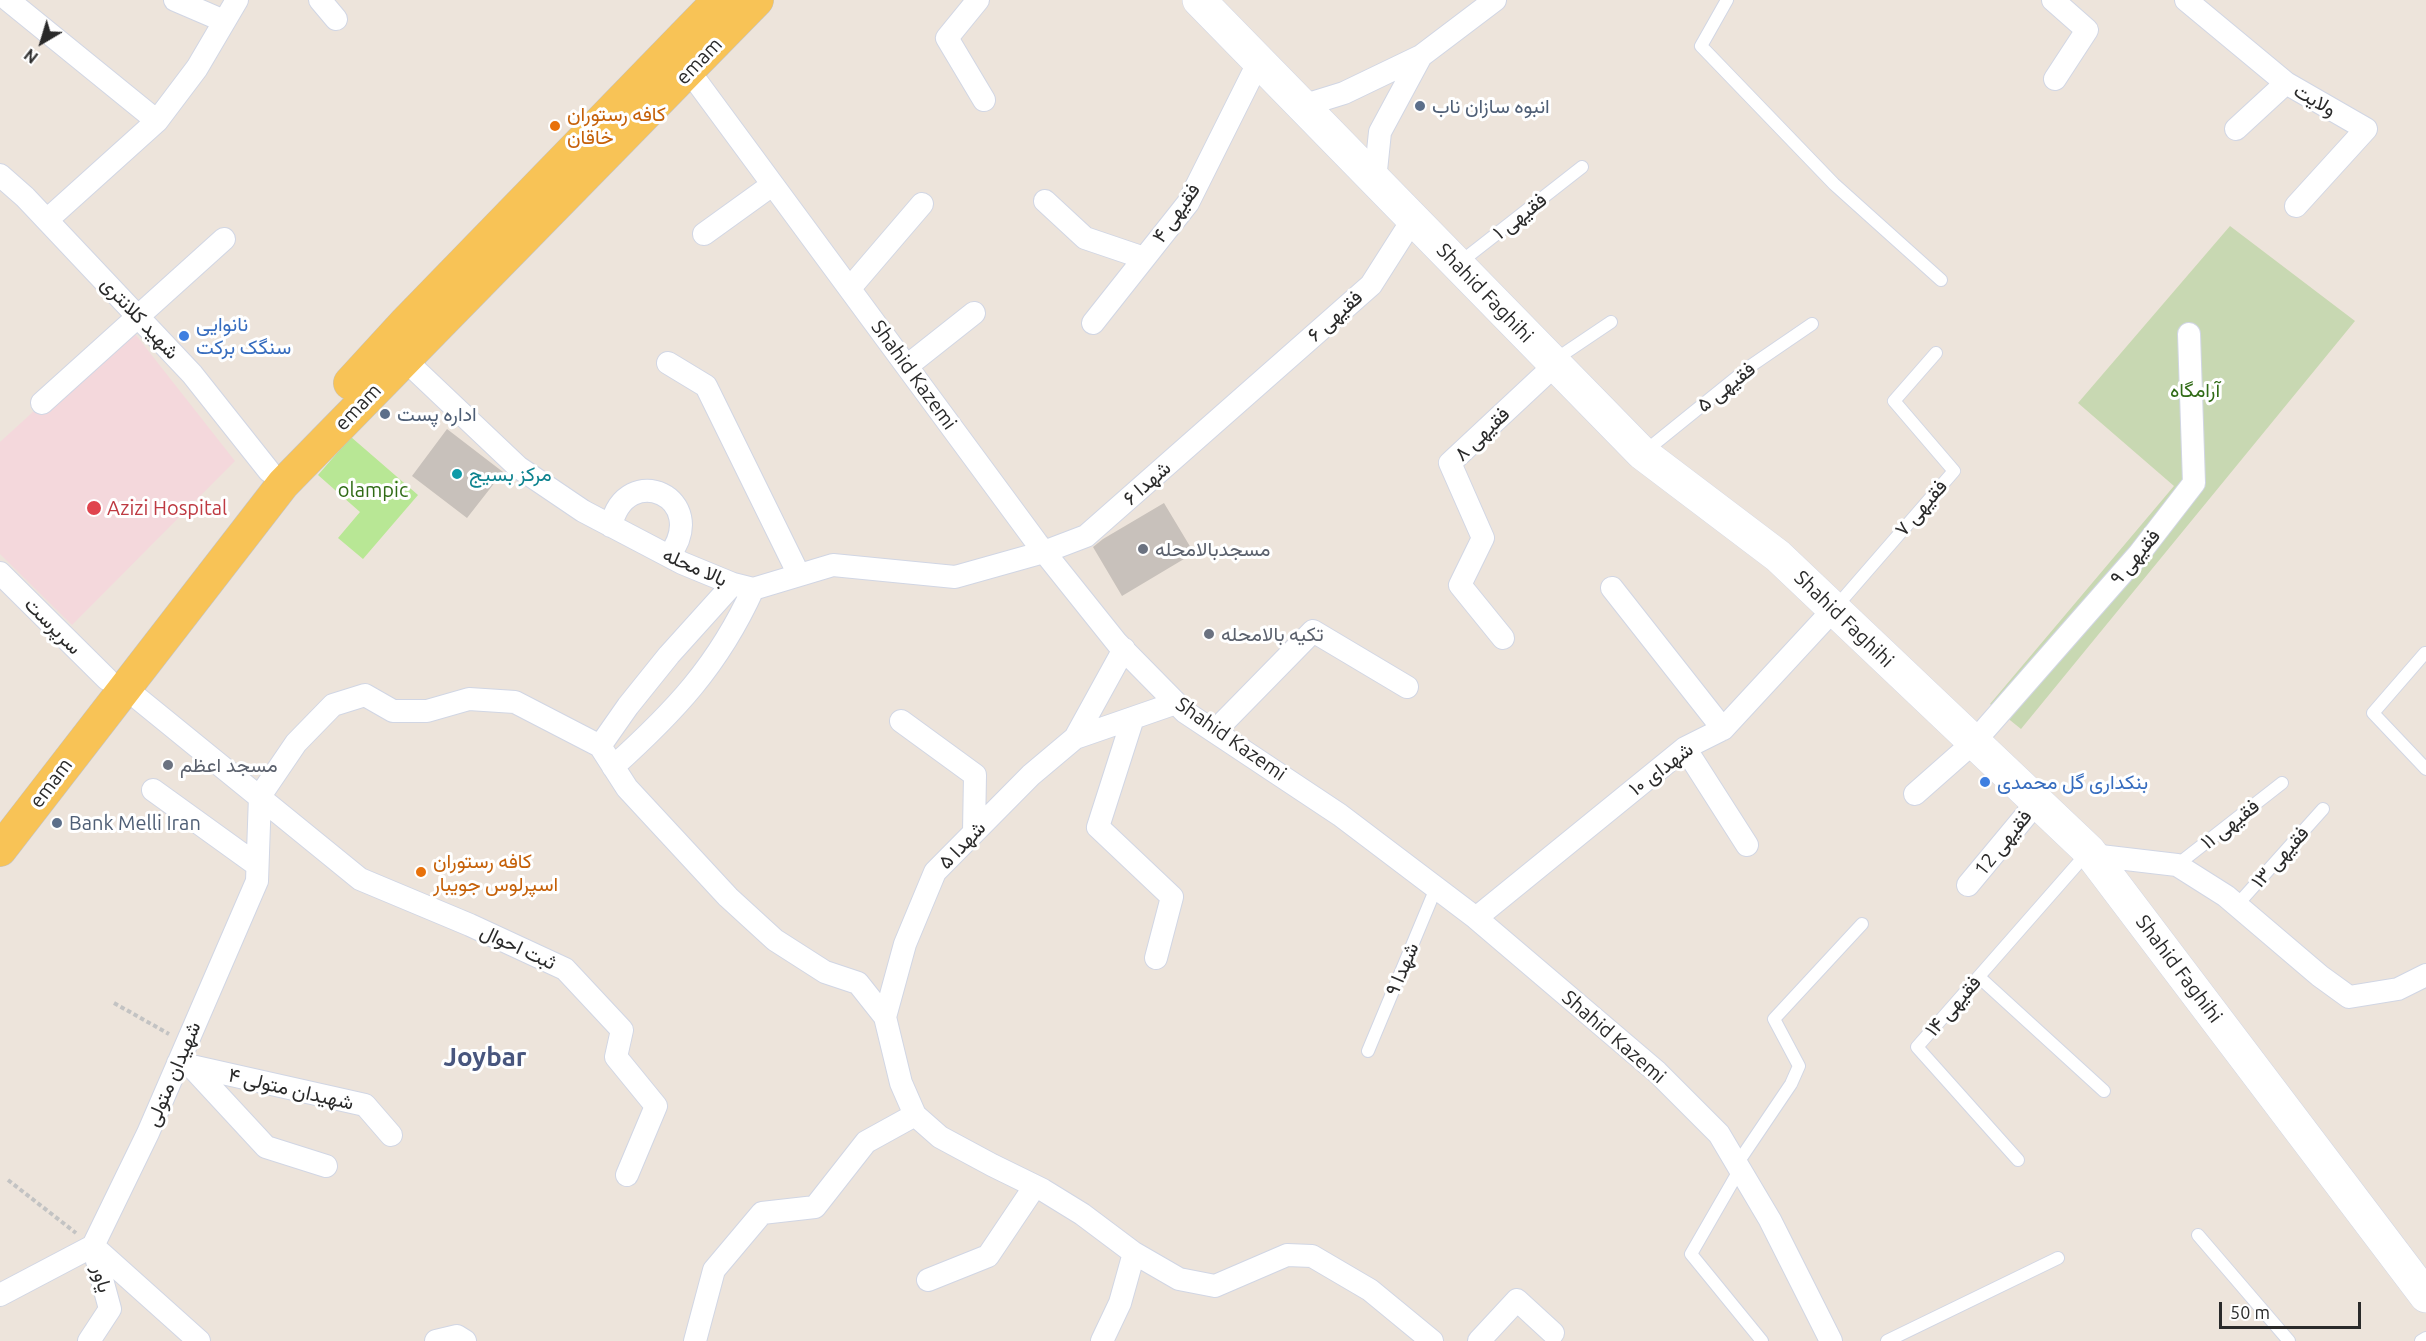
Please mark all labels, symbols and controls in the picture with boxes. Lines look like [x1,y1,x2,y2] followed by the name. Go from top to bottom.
[12,12,72,72] north arrow
[671,33,727,89] street label: emam
[21,45,41,67] text: N
[2289,78,2341,122] street label: ولایت
[1432,94,1550,118] place label: انبوه سازان ناب
[1413,99,1427,113] marker: انبوه سازان ناب
[567,102,666,149] place label: کافه رستوران خاقان
[548,119,562,133] marker: کافه رستوران خاقان
[1147,179,1205,247] street label: فقیهی ۴
[1488,188,1552,244] street label: فقیهی ۱
[1432,238,1538,348] street label: Shahid Faghihi
[96,272,184,364] street label: شهید کلانتری
[1303,285,1367,347] street label: فقیهی ۶
[196,312,291,359] place label: نانوایی سنگک برکت
[866,316,962,434] street label: Shahid Kazemi
[177,329,191,343] marker: نانوایی سنگک برکت
[1692,357,1760,417] street label: فقیهی ۵
[2170,378,2220,402] park label: آرامگاه
[330,379,386,435] street label: emam
[397,402,477,426] place label: اداره پست
[1449,402,1515,466] street label: فقیهی ۸
[378,407,392,421] marker: اداره پست
[1118,456,1176,510] street label: شهدا ۶
[469,462,552,486] place label: مرکز بسیج
[450,467,464,481] marker: مرکز بسیج
[1890,475,1952,541] street label: فقیهی ۷
[338,478,408,502] park label: olampic
[107,496,227,520] place label: Azizi Hospital
[85,499,103,517] marker: Azizi Hospital
[2105,524,2165,590] street label: فقیهی ۹
[1155,537,1270,561] place label: مسجدبالامحله
[659,542,731,592] street label: بالا محله
[1136,542,1150,556] marker: مسجدبالامحله
[1789,566,1899,672] street label: Shahid Faghihi
[19,592,87,660] street label: سرپرست
[1221,622,1324,646] place label: تکیه بالامحله
[1202,627,1216,641] marker: تکیه بالامحله
[1171,692,1291,786] street label: Shahid Kazemi
[1624,737,1698,801] street label: شهدای ۱۰
[25,753,77,813] street label: emam
[180,753,278,777] place label: مسجد اعظم
[161,758,175,772] marker: مسجد اعظم
[1997,770,2148,794] place label: بنکداری گل محمدی
[1978,775,1992,789] marker: بنکداری گل محمدی
[2196,794,2264,854] street label: فقیهی ۱۱
[1969,805,2037,881] street label: فقیهی 12
[69,811,201,835] place label: Bank Melli Iran
[50,816,64,830] marker: Bank Melli Iran
[933,816,991,874] street label: شهدا ۵
[2246,821,2314,893] street label: فقیهی ۱۳
[433,849,558,896] place label: کافه رستوران اسپرلوس جویبار
[414,865,428,879] marker: کافه رستوران اسپرلوس جویبار
[2131,910,2227,1028] street label: Shahid Faghihi
[476,919,560,975] street label: ثبت احوال
[1380,939,1424,999] street label: شهدا ۹
[1920,971,1986,1041] street label: فقیهی ۱۴
[1557,986,1671,1088] street label: Shahid Kazemi
[140,1018,206,1130] street label: شهیدان متولی
[443,1041,527,1073] district label: Joybar
[226,1063,356,1115] street label: شهیدان متولی ۴
[87,1263,117,1295] street label: یاور
[2222,1290,2364,1328] scale bar
[2230,1302,2270,1322] text: 50 m

